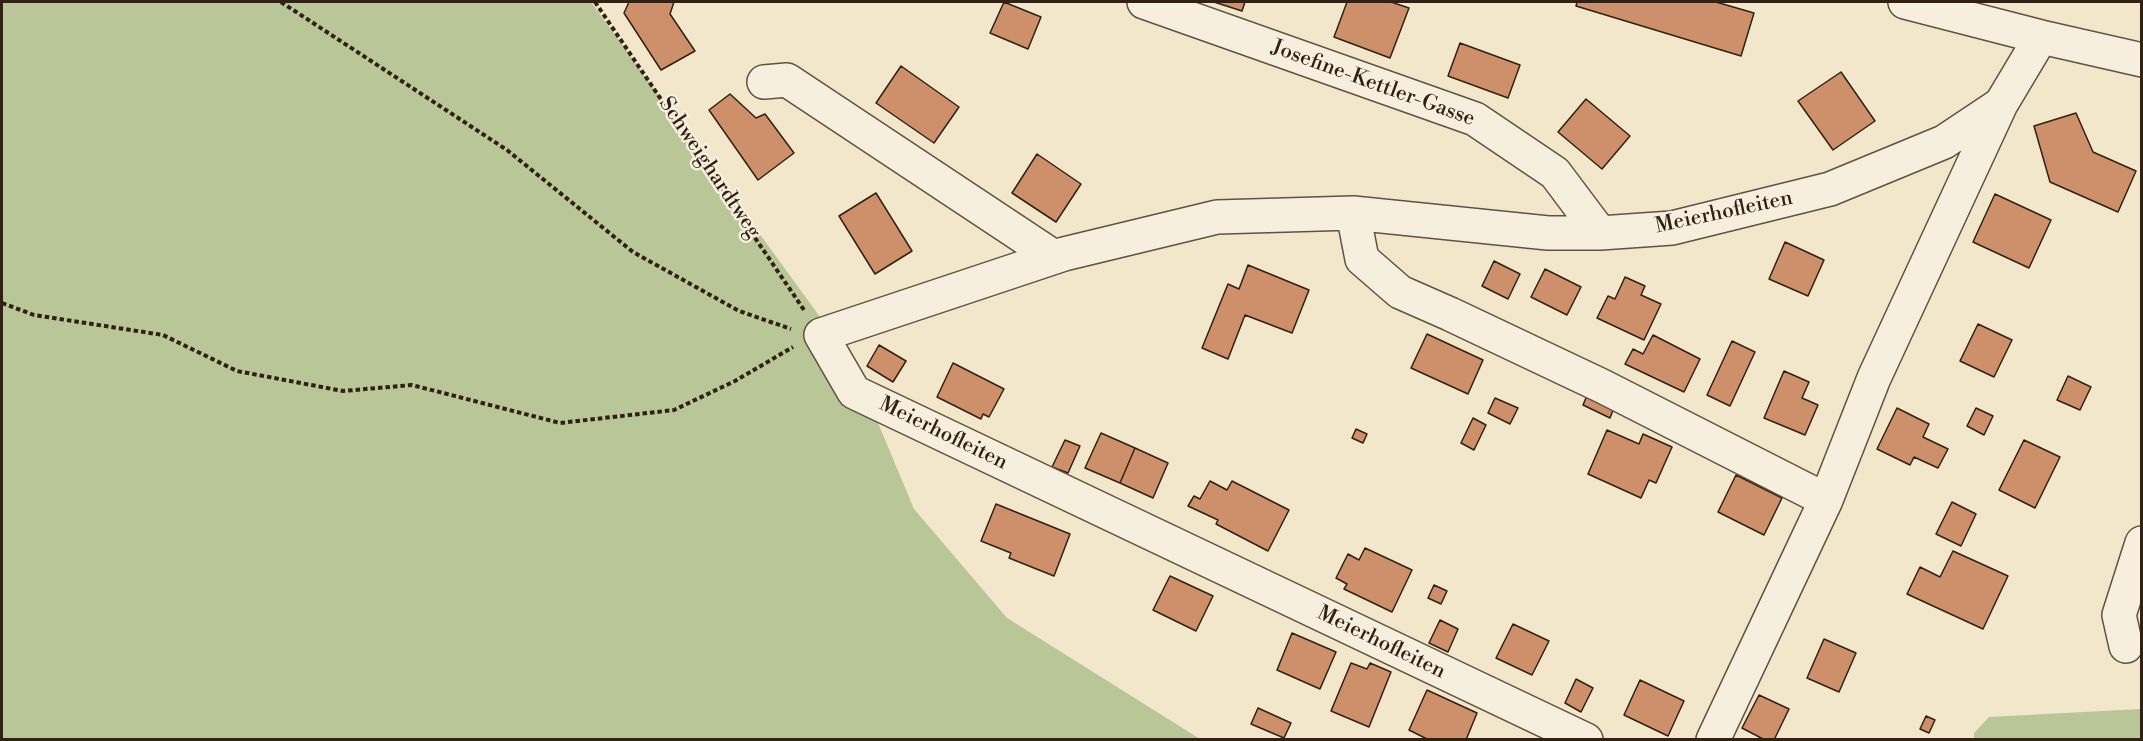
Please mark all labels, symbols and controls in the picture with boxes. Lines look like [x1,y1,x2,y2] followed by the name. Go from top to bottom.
[1268,35,1478,133] street label: Josefine-Kettler-Gasse
[652,93,766,243] street label: Schweighardtweg
[1653,186,1795,240] street label: Meierhofleiten
[875,392,1011,476] street label: Meierhofleiten
[1313,601,1449,685] street label: Meierhofleiten

